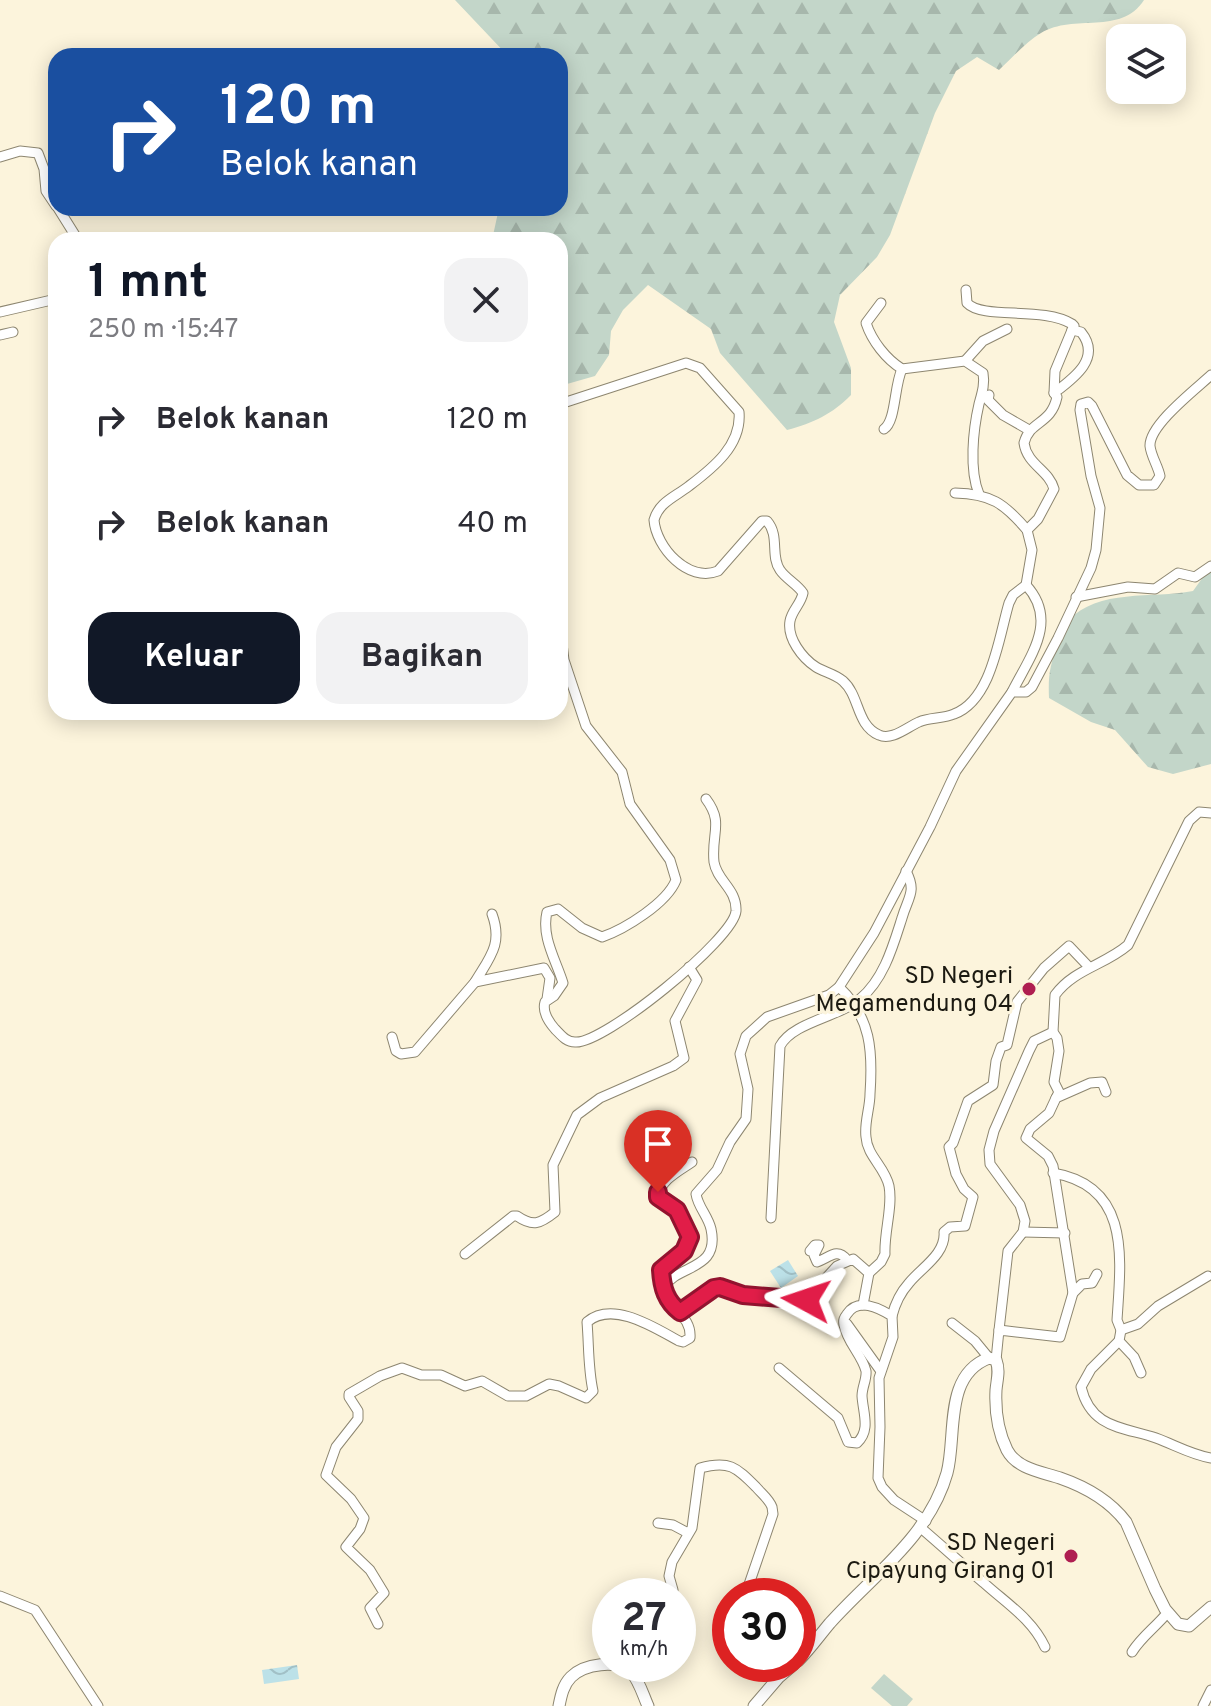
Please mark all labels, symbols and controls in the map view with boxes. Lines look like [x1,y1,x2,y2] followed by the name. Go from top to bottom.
[1106,24,1186,104] map controls
[1106,24,1186,104] button: layers
[220,74,377,144] text: 120 m
[88,80,192,184] icon: right
[220,143,418,189] text: Belok kanan
[88,254,208,314] text: 1 mnt
[444,258,528,342] button: close
[88,314,238,347] text: 250 m · 15:47
[88,398,132,442] icon: right
[156,402,329,439] text: Belok kanan
[447,402,528,439] text: 120 m
[88,502,132,546] icon: right
[156,506,329,543] text: Belok kanan
[458,506,528,543] text: 40 m
[88,612,300,704] button: Keluar
[316,612,528,704] button: Bagikan
[815,962,1013,1020] place label: SD Negeri Megamendung 04
[1020,980,1038,998] marker: SD Negeri Megamendung 04
[624,1110,692,1192] pin
[636,1122,680,1166] icon: arrive
[764,1258,848,1342] position arrow
[846,1529,1055,1587] place label: SD Negeri Cipayung Girang 01
[1062,1547,1080,1565] marker: SD Negeri Cipayung Girang 01
[712,1578,816,1682] speed limit sign: 30
[621,1595,667,1645] text: 27
[620,1637,668,1663] text: km/h

